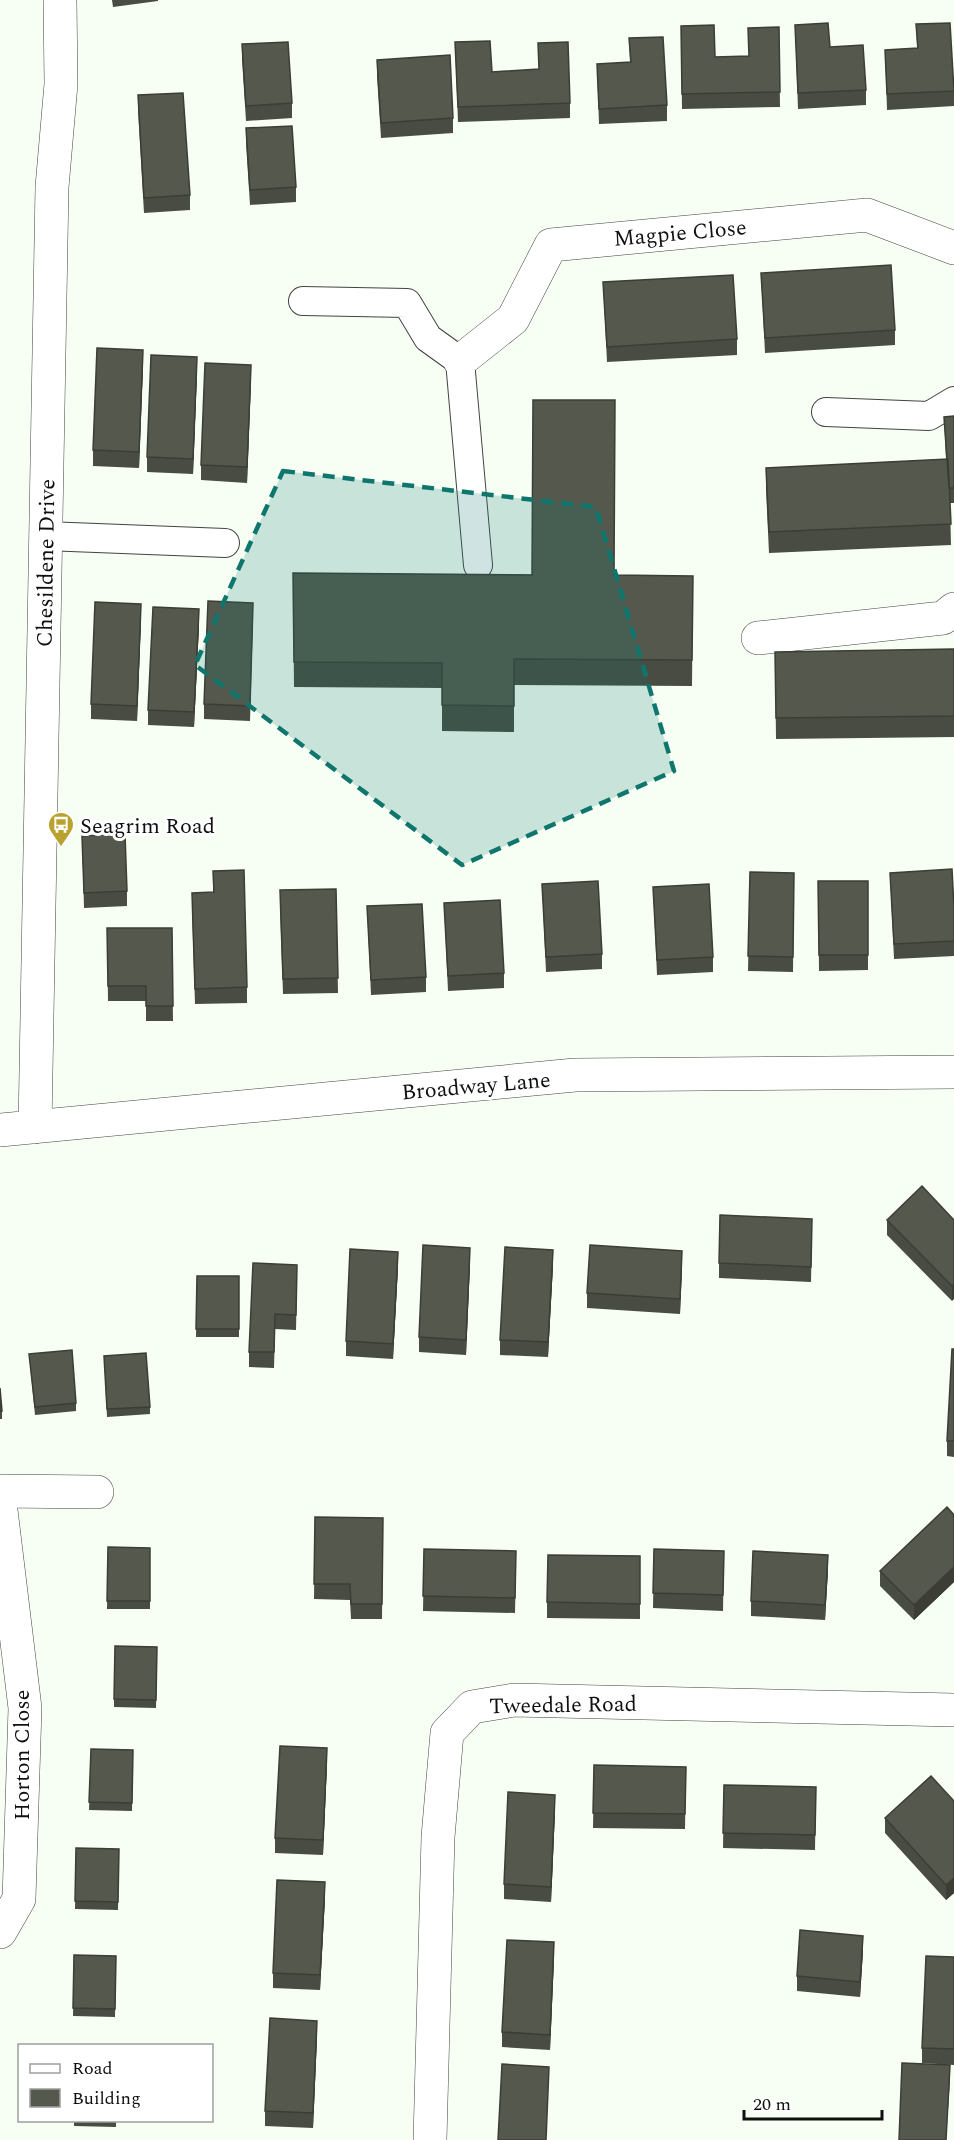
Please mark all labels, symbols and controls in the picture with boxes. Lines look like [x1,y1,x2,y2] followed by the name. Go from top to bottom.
[612,211,748,256] street label: Magpie Close
[29,479,64,647] street label: Chesildene Drive
[46,810,76,848] bus stop icon: Seagrim Road
[80,810,215,843] place label: Seagrim Road
[400,1064,552,1109] street label: Broadway Lane
[489,1688,637,1723] street label: Tweedale Road
[6,1690,39,1820] street label: Horton Close
[18,2044,213,2122] legend
[72,2055,113,2082] text: Road
[744,2083,882,2121] scale bar
[72,2085,141,2112] text: Building
[753,2091,791,2118] text: 20 m

